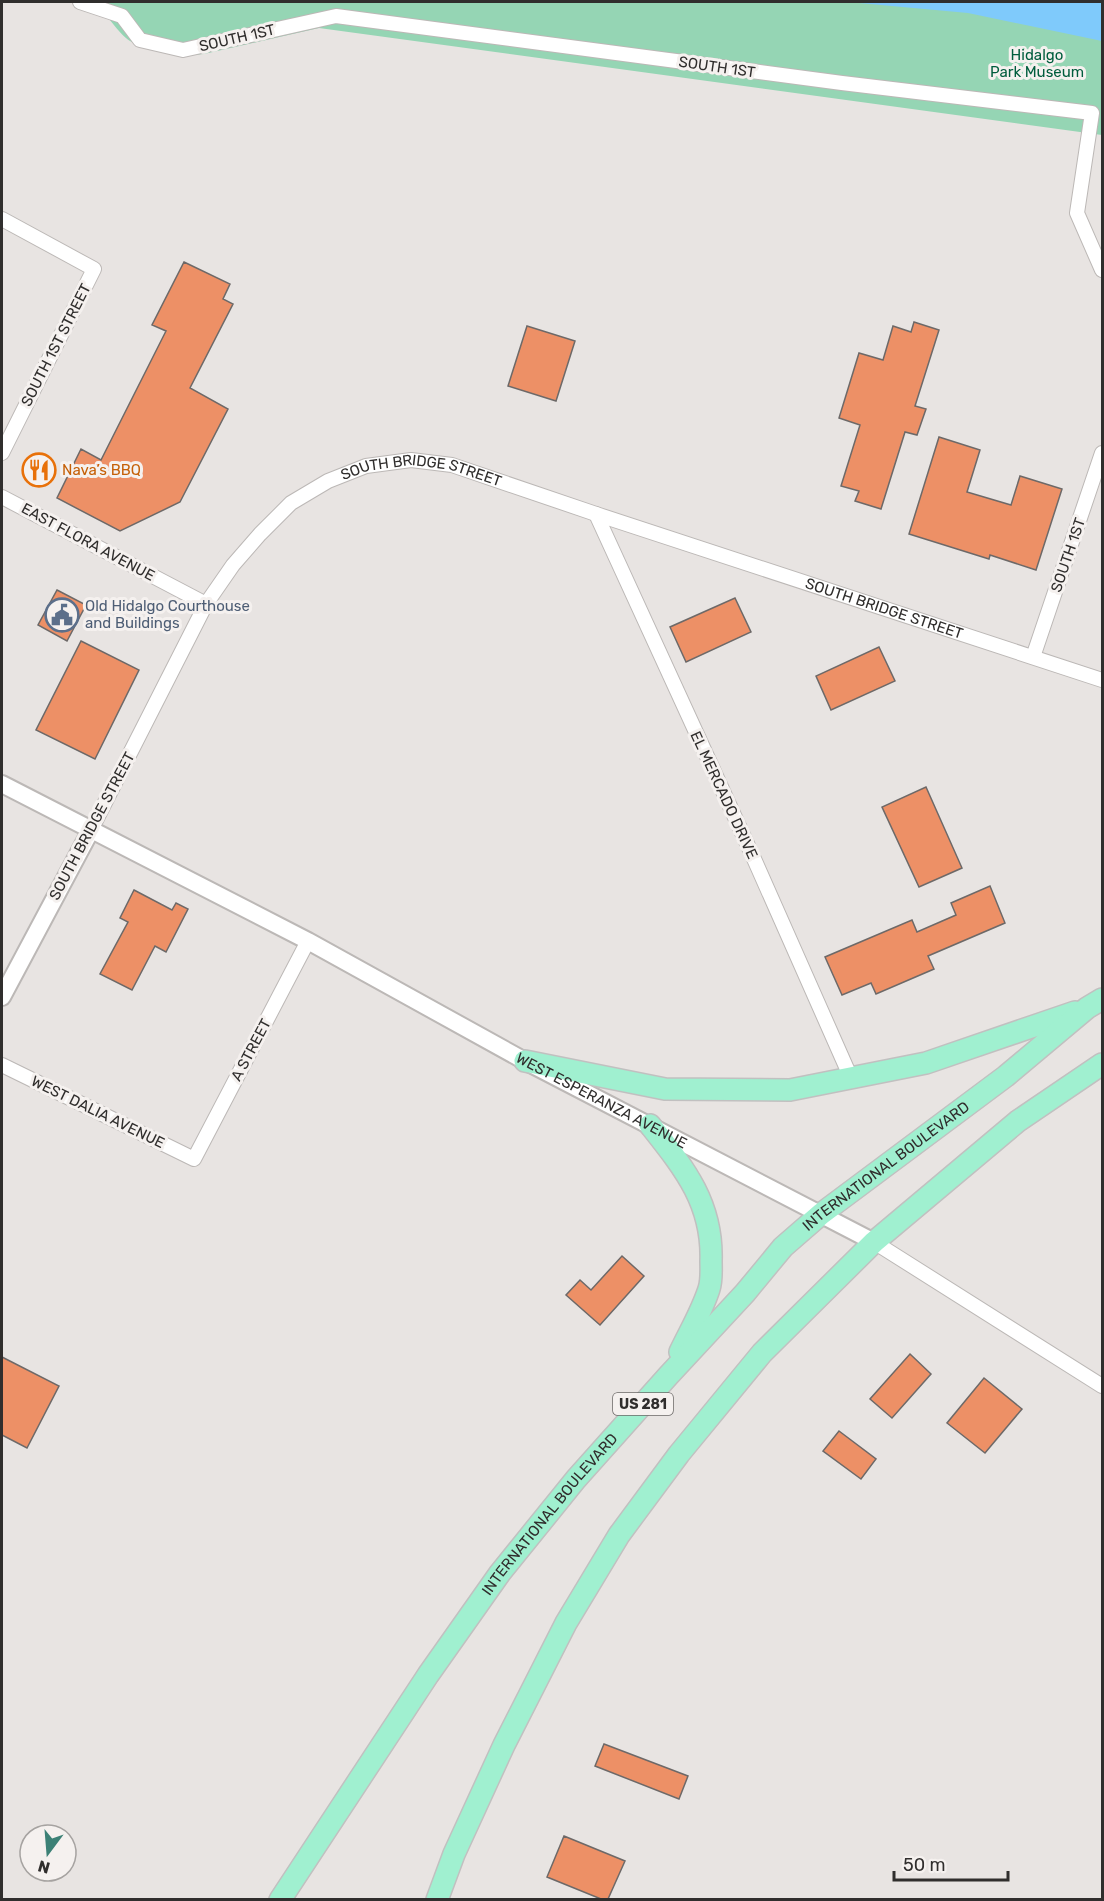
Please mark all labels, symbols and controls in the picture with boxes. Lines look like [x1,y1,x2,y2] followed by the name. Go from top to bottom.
[197,20,277,55] street label: SOUTH 1ST
[990,46,1084,81] park label: Hidalgo Park Museum
[677,53,757,81] street label: SOUTH 1ST
[17,280,95,409] street label: SOUTH 1ST STREET
[338,451,504,490] street label: SOUTH BRIDGE STREET
[21,452,57,488] restaurant icon: Nava’s BBQ
[62,461,141,479] place label: Nava’s BBQ
[18,499,158,585] street label: EAST FLORA AVENUE
[1047,515,1089,595] street label: SOUTH 1ST
[803,574,966,643] street label: SOUTH BRIDGE STREET
[44,597,80,633] public building icon: Old Hidalgo Courthouse and Buildings
[85,597,250,632] place label: Old Hidalgo Courthouse and Buildings
[686,728,762,862] street label: EL MERCADO DRIVE
[45,749,139,903] street label: SOUTH BRIDGE STREET
[227,1016,275,1084] street label: A STREET
[513,1049,690,1152] street label: WEST ESPERANZA AVENUE
[28,1072,168,1152] street label: WEST DALIA AVENUE
[799,1098,973,1235] street label: INTERNATIONAL BOULEVARD
[613,1393,673,1415] road number: US 281
[478,1430,621,1599] street label: INTERNATIONAL BOULEVARD
[18,1823,78,1883] north arrow
[894,1844,1008,1882] scale bar
[903,1854,946,1876] text: 50 m
[36,1856,52,1878] text: N

